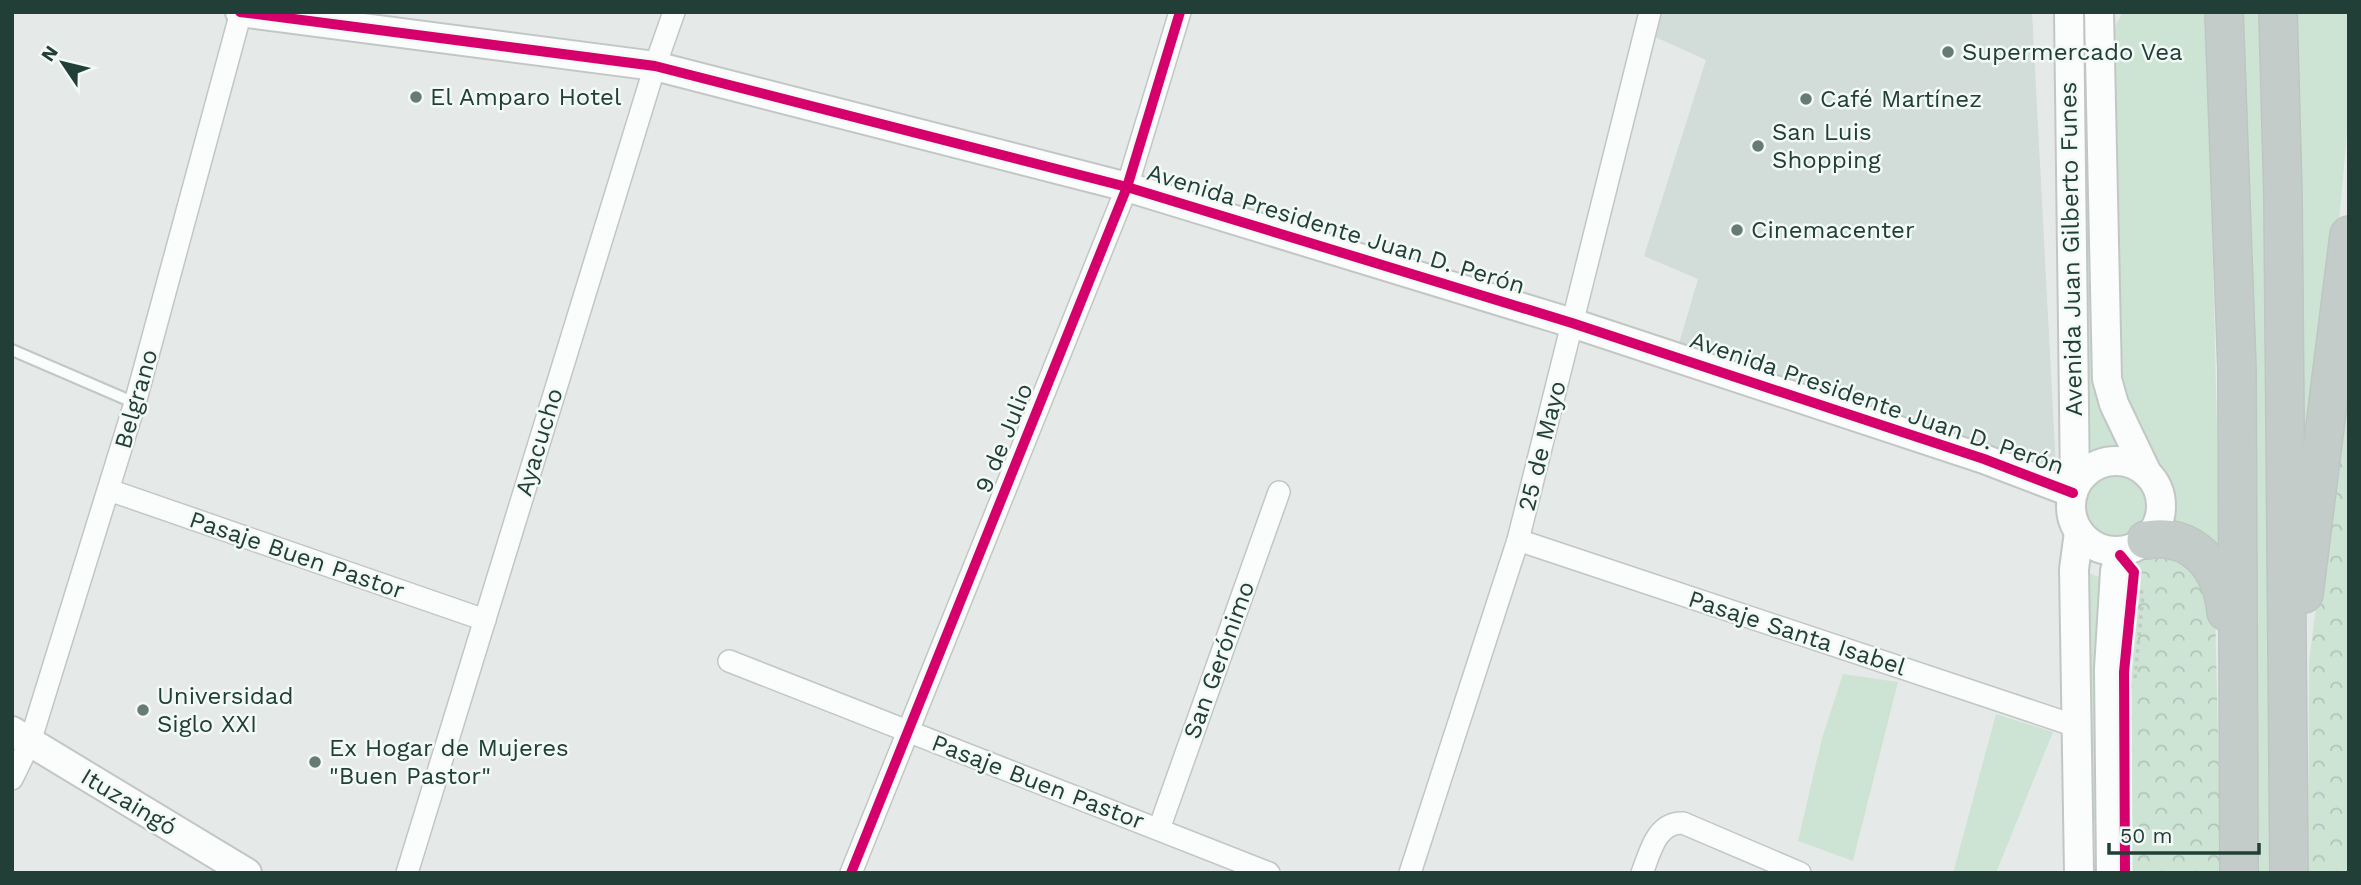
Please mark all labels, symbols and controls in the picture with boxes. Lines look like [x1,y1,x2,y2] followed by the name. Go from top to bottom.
[28,28,98,98] north arrow
[1962,38,2183,66] place label: Supermercado Vea
[36,41,63,66] text: N
[1940,44,1956,60] marker: Supermercado Vea
[2054,81,2088,417] street label: Avenida Juan Gilberto Funes
[430,83,622,111] place label: El Amparo Hotel
[1820,85,1982,113] place label: Café Martínez
[408,89,424,105] marker: El Amparo Hotel
[1798,91,1814,107] marker: Café Martínez
[1772,118,1881,174] place label: San Luis Shopping
[1750,138,1766,154] marker: San Luis Shopping
[1144,158,1528,300] street label: Avenida Presidente Juan D. Perón
[1751,216,1915,244] place label: Cinemacenter
[1729,222,1745,238] marker: Cinemacenter
[1686,326,2068,480] street label: Avenida Presidente Juan D. Perón
[108,346,164,452] street label: Belgrano
[1512,378,1572,514] street label: 25 de Mayo
[969,379,1039,497] street label: 9 de Julio
[509,385,569,499] street label: Ayacucho
[186,505,408,605] street label: Pasaje Buen Pastor
[1178,578,1260,742] street label: San Gerónimo
[1685,585,1910,682] street label: Pasaje Santa Isabel
[157,682,293,738] place label: Universidad Siglo XXI
[135,702,151,718] marker: Universidad Siglo XXI
[928,729,1148,836] street label: Pasaje Buen Pastor
[329,734,569,790] place label: Ex Hogar de Mujeres "Buen Pastor"
[307,754,323,770] marker: Ex Hogar de Mujeres "Buen Pastor"
[76,763,182,841] street label: Ituzaingó
[2109,812,2260,856] scale bar
[2120,823,2172,848] text: 50 m

